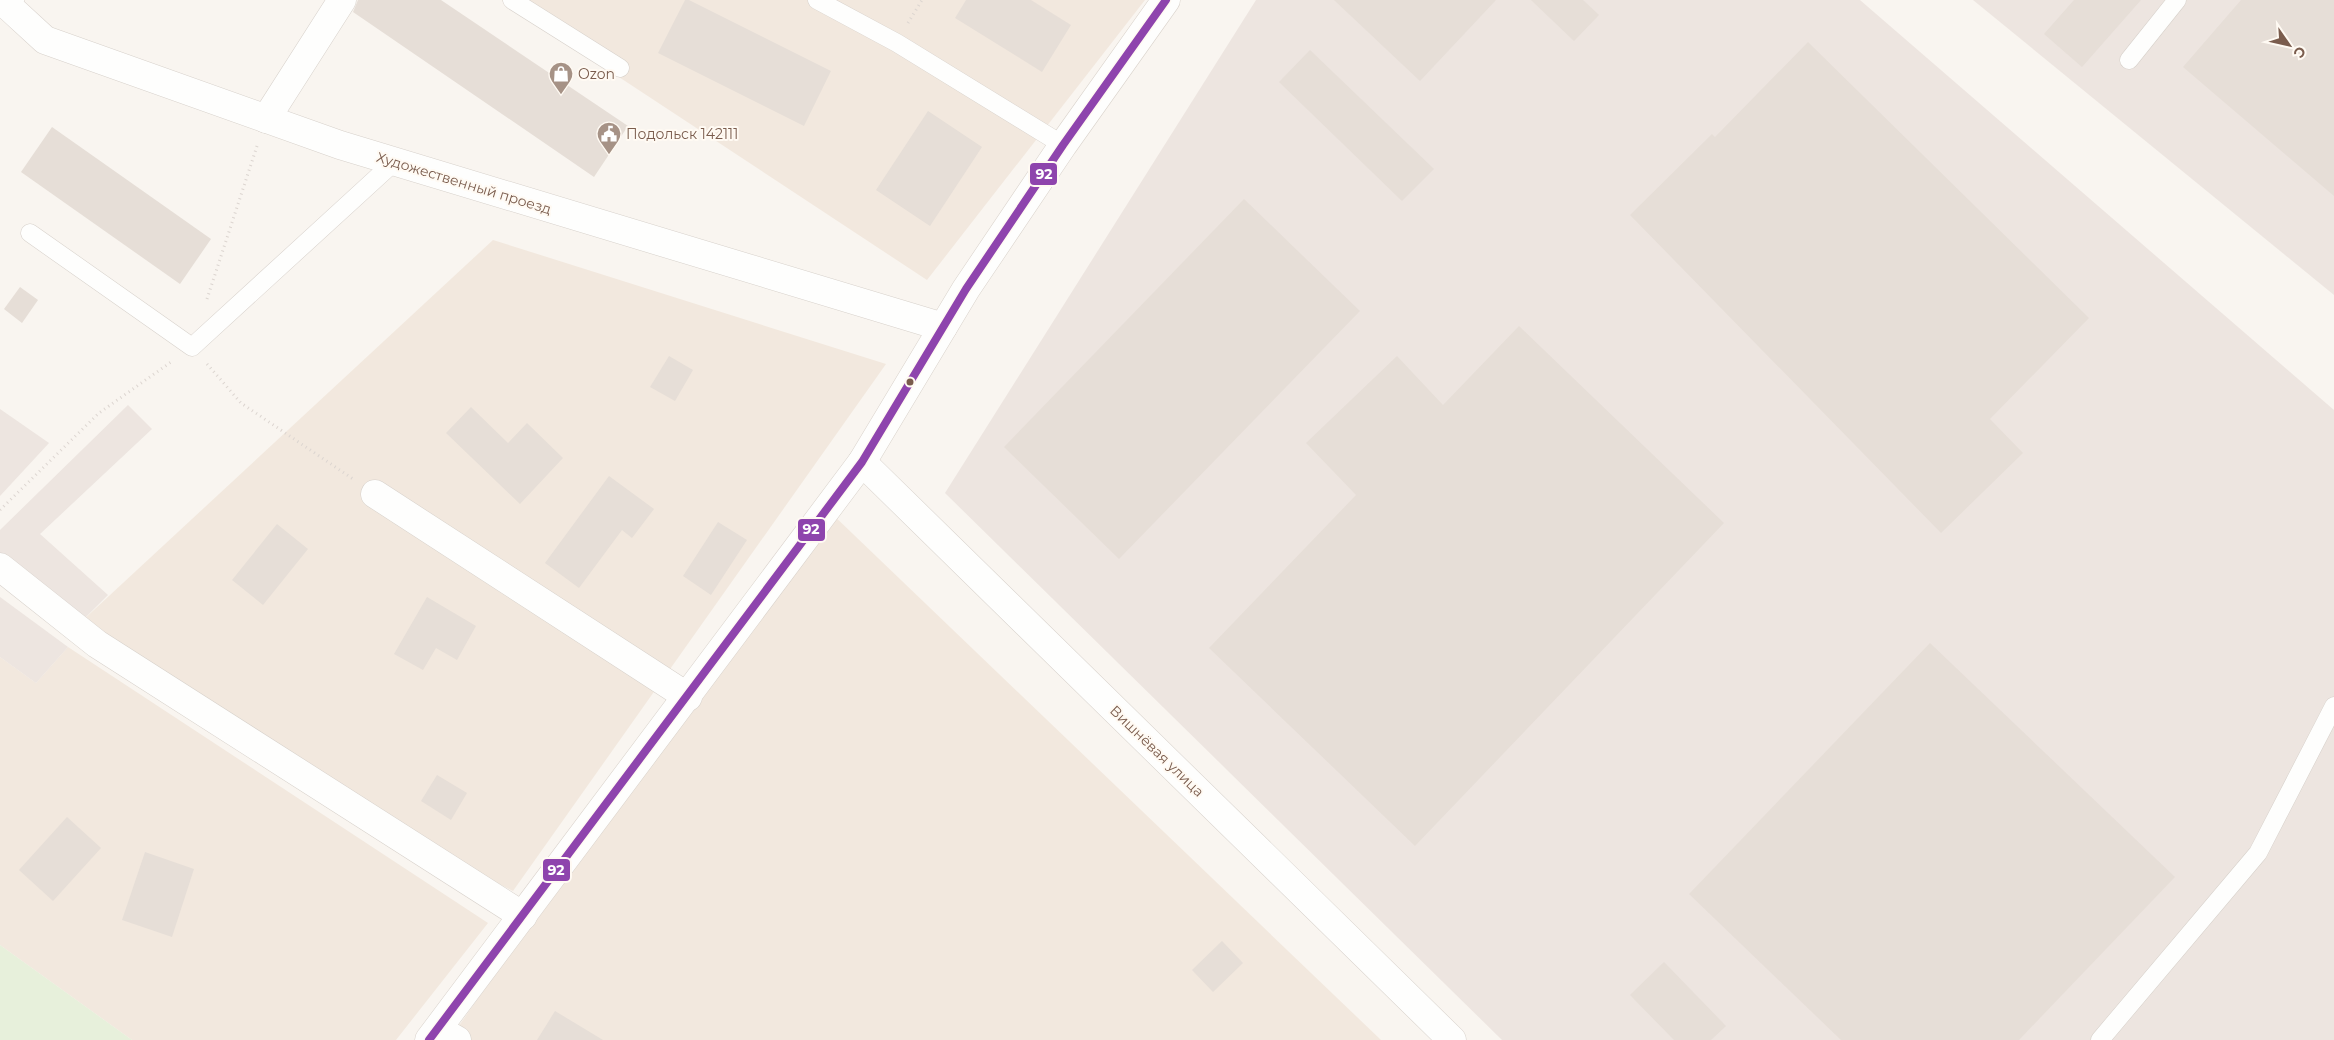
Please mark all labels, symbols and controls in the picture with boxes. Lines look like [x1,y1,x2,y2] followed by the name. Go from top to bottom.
[2264,20,2314,70] north arrow
[2289,43,2310,62] text: С
[548,61,574,95] shop icon: Ozon
[578,65,615,83] place label: Ozon
[596,121,622,155] public building icon: Подольск 142111
[626,125,738,143] place label: Подольск 142111
[374,148,554,218] street label: Художественный проезд
[1029,162,1058,186] line badge: 92
[1035,165,1053,183] text: 92
[905,377,915,387] unlabelled marker
[797,518,826,542] line badge: 92
[802,520,820,538] text: 92
[1106,702,1208,800] street label: Вишнёвая улица
[542,858,571,882] line badge: 92
[547,861,565,879] text: 92

